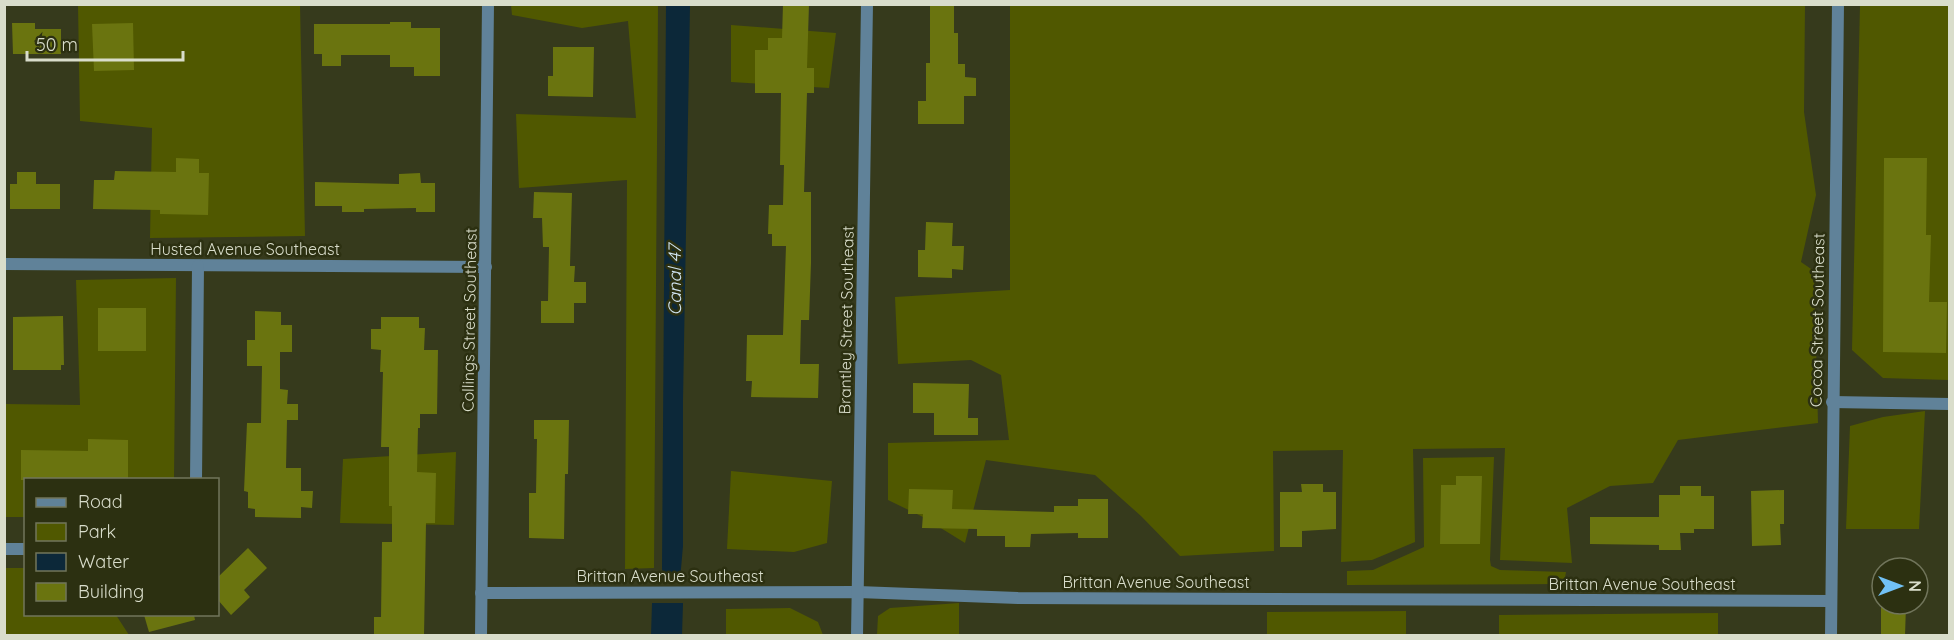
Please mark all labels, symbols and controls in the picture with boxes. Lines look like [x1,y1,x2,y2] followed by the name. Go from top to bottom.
[27,24,183,62] scale bar
[36,33,78,56] text: 50 m
[834,225,858,415] street label: Brantley Street Southeast
[457,228,481,412] street label: Collings Street Southeast
[1805,233,1829,407] street label: Cocoa Street Southeast
[150,239,340,259] street label: Husted Avenue Southeast
[663,242,686,316] water label: Canal 47
[24,478,219,616] legend
[78,490,123,513] text: Road
[78,520,116,543] text: Park
[78,550,129,573] text: Water
[1870,556,1930,616] north arrow
[576,566,764,586] street label: Brittan Avenue Southeast
[1062,572,1250,592] street label: Brittan Avenue Southeast
[1548,574,1736,594] street label: Brittan Avenue Southeast
[78,580,144,603] text: Building
[1905,580,1925,592] text: N

